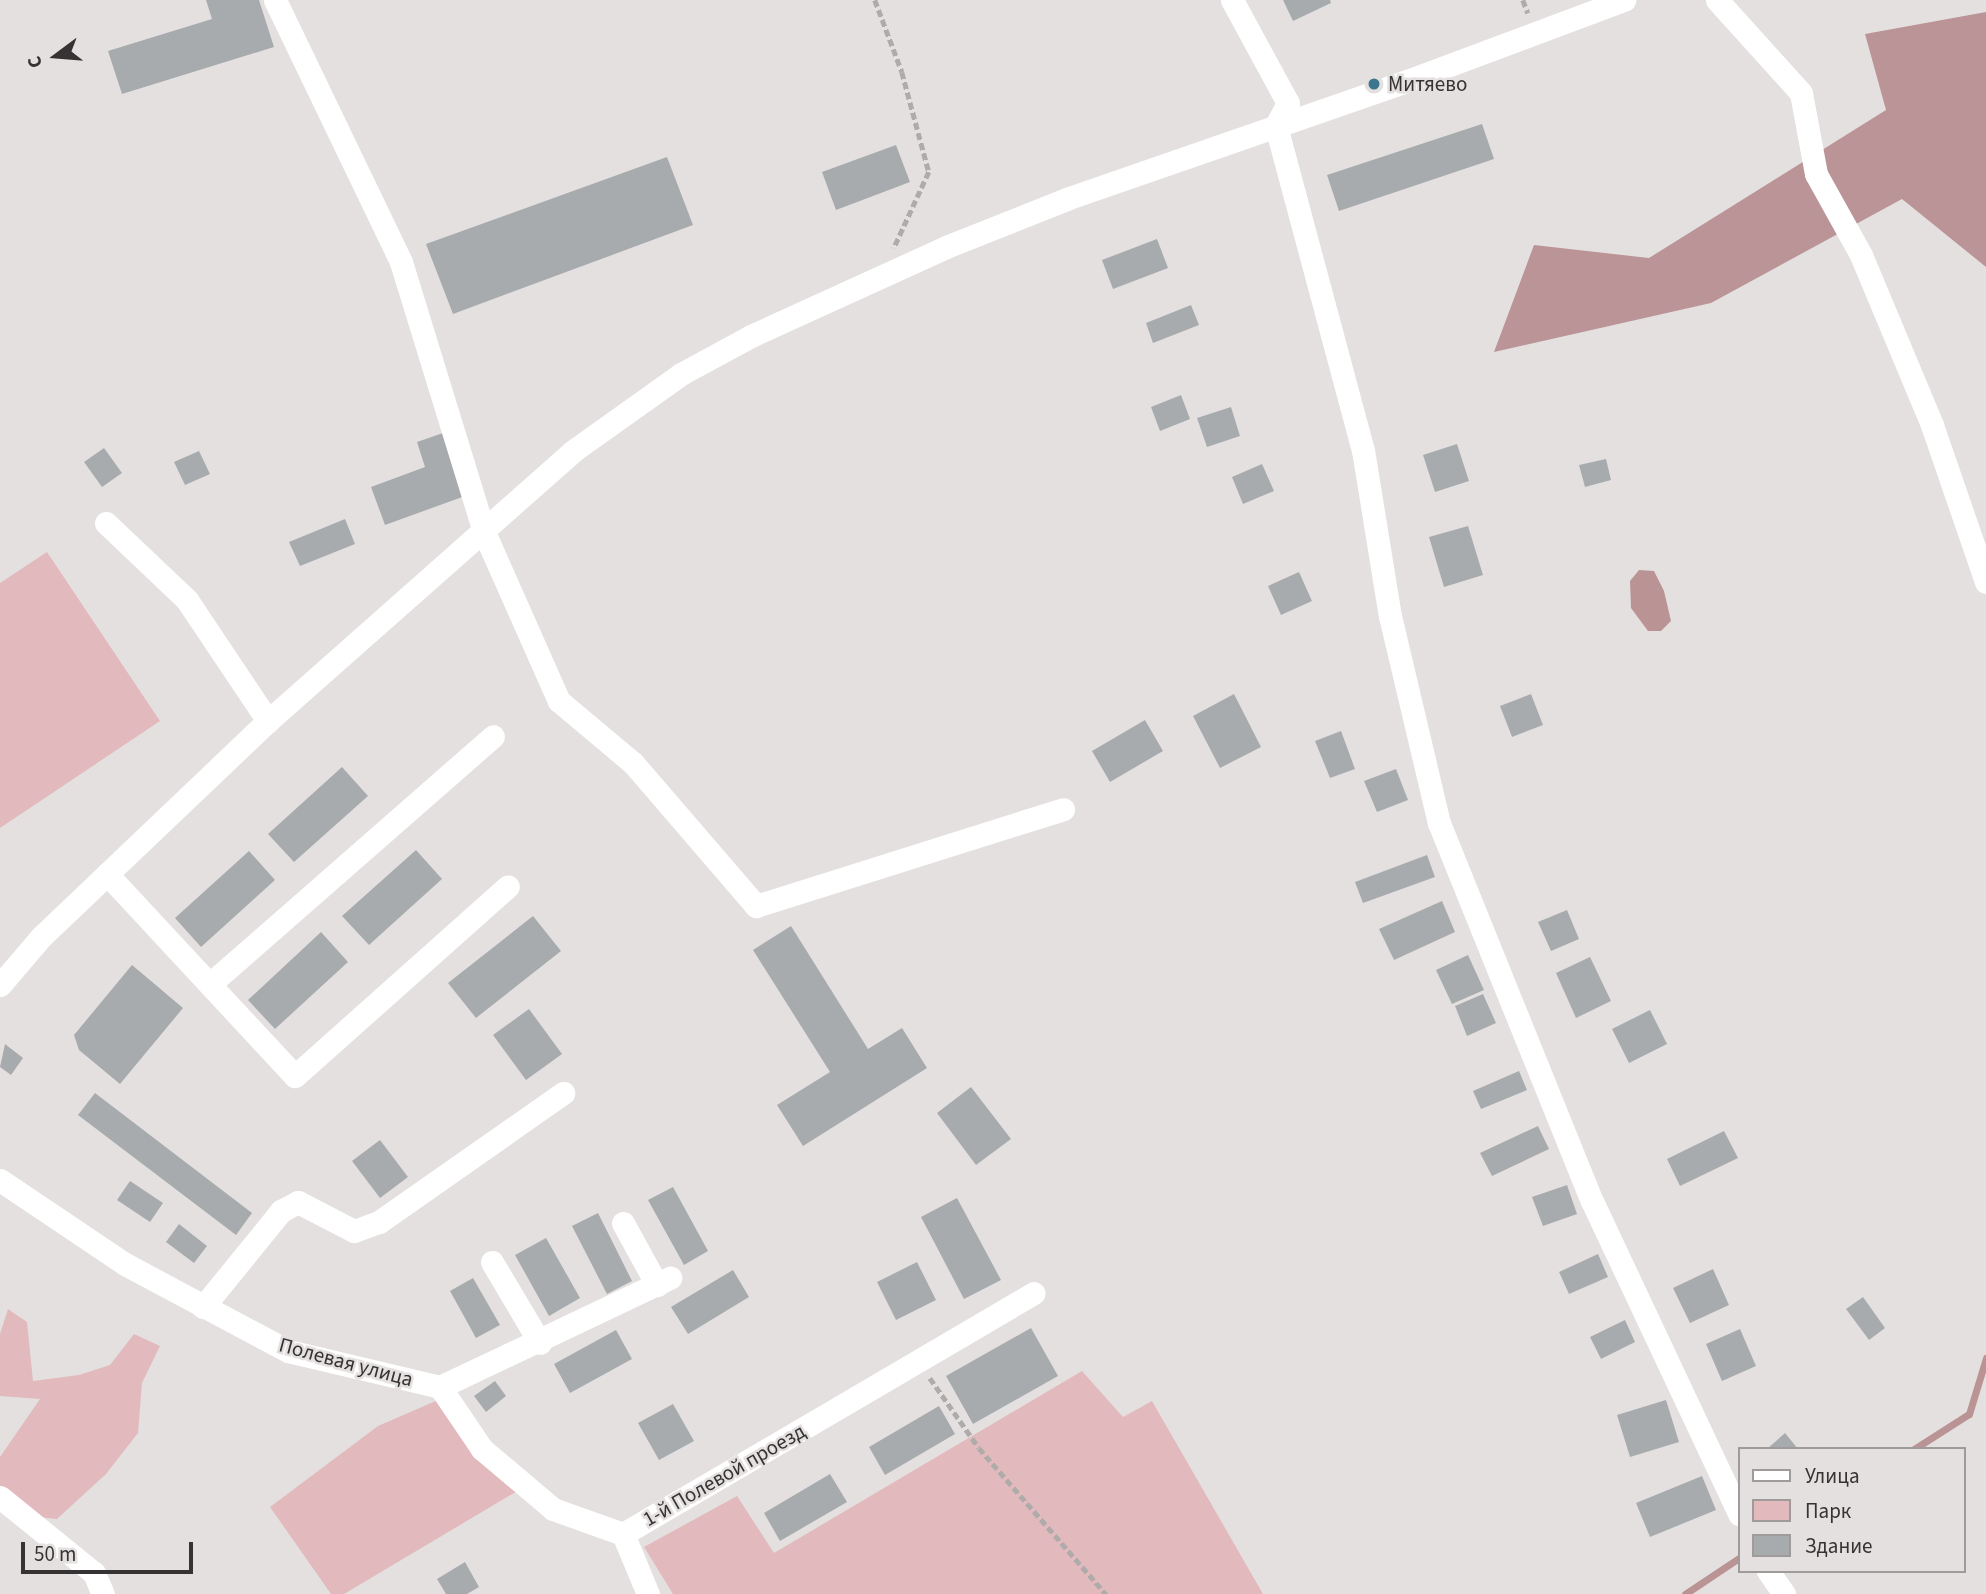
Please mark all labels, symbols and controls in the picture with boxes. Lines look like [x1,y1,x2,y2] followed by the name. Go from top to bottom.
[21,21,91,91] north arrow
[21,53,50,71] text: С
[1388,71,1467,97] place label: Митяево
[1366,76,1382,92] marker: Митяево
[276,1332,416,1392] street label: Полевая улица
[638,1418,810,1532] street label: 1-й Полевой проезд
[1738,1447,1965,1573] legend
[1805,1461,1860,1491] text: Улица
[1805,1496,1851,1526] text: Парк
[24,1528,196,1572] scale bar
[1805,1531,1873,1561] text: Здание
[34,1539,76,1569] text: 50 m

